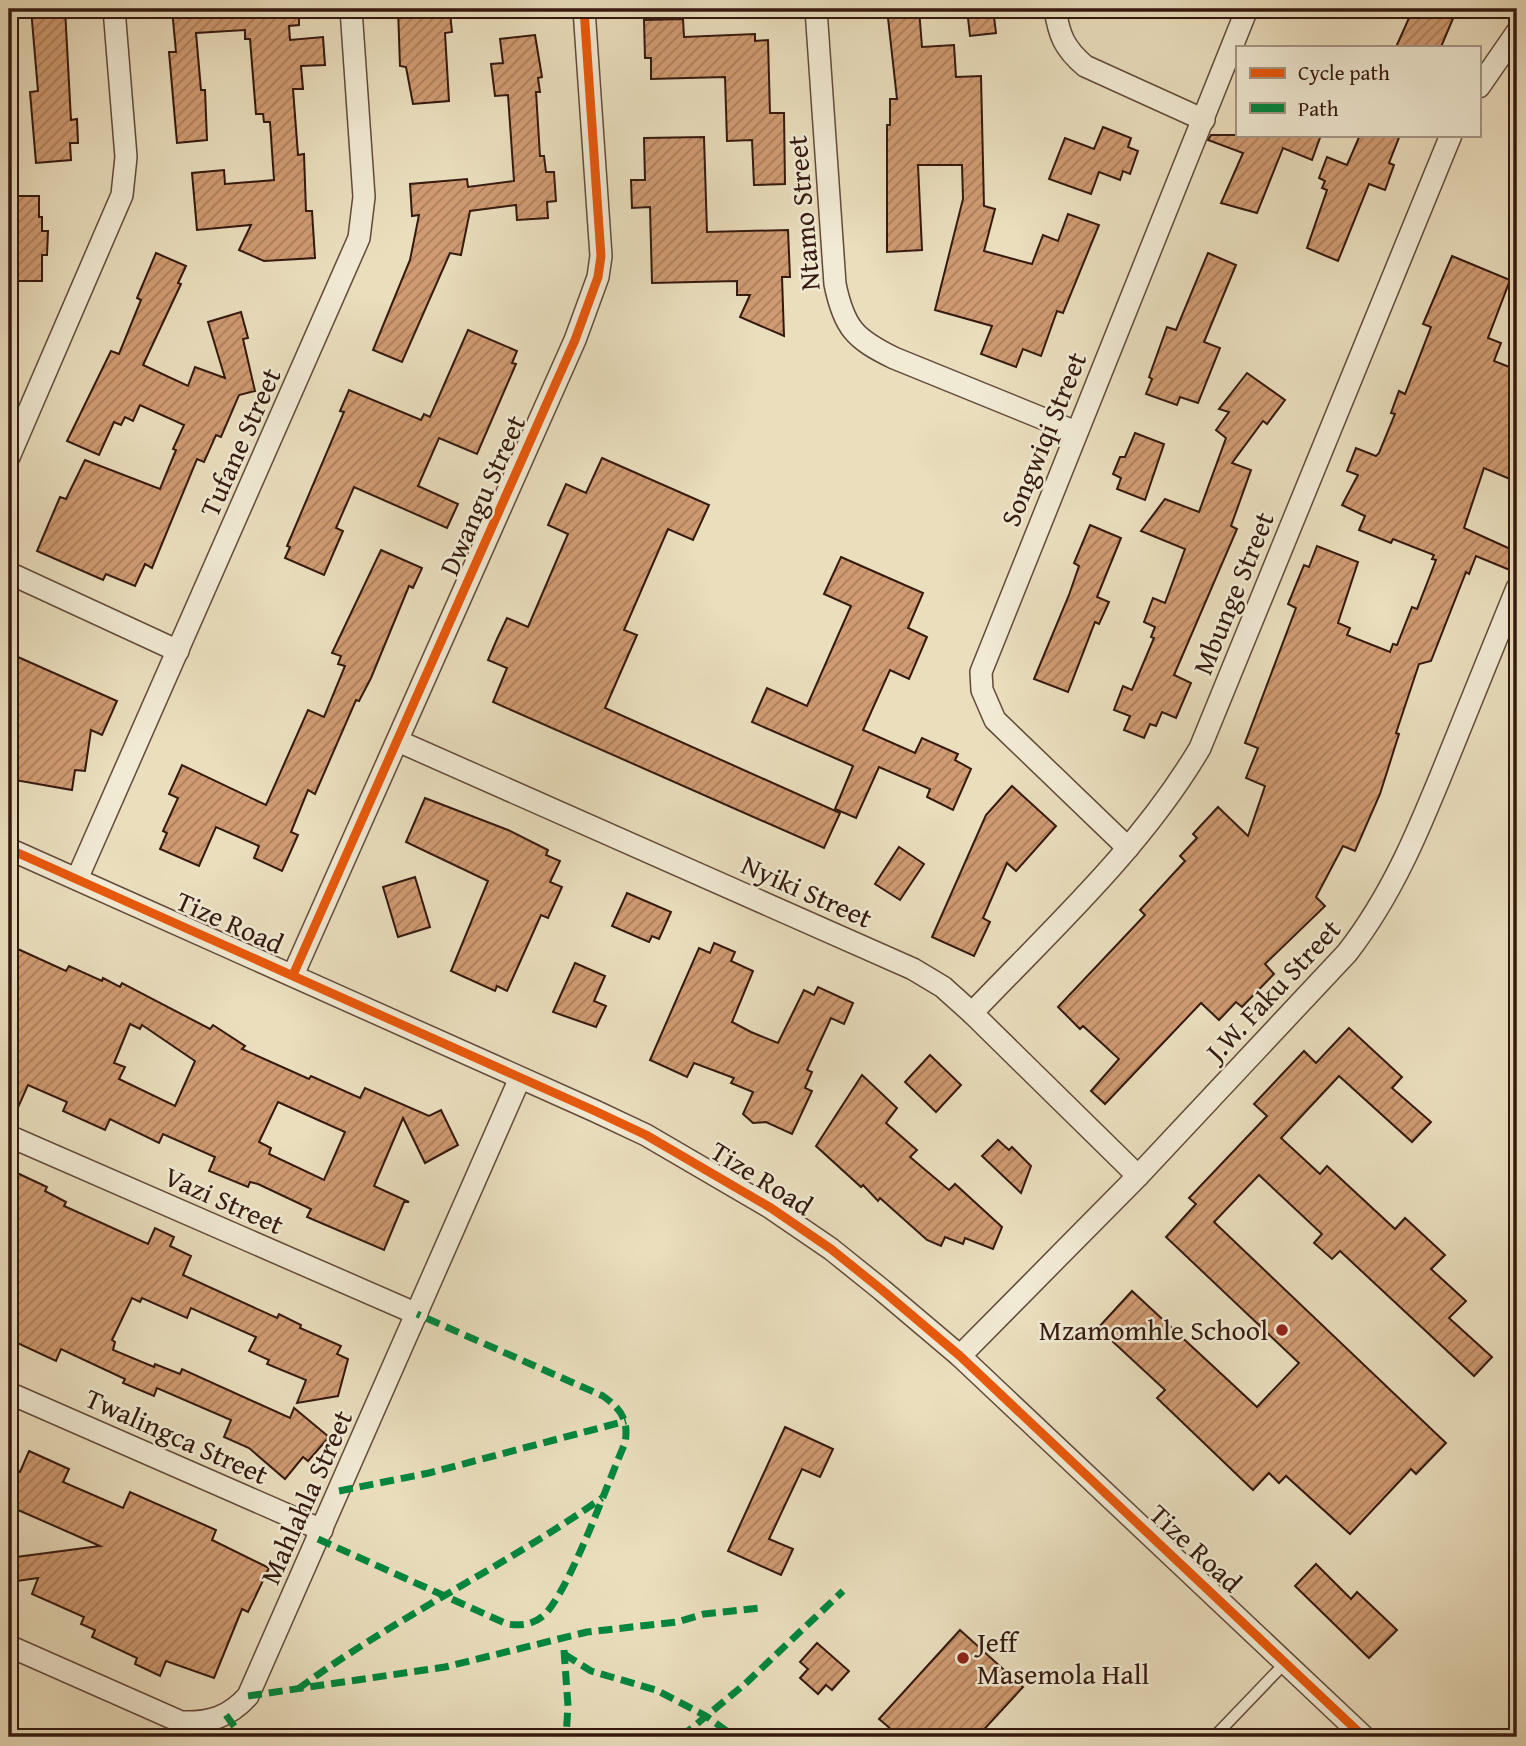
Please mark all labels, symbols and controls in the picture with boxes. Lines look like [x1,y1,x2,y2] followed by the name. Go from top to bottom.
[1236,46,1480,136] legend
[1298,57,1390,88] text: Cycle path
[1298,93,1339,124] text: Path
[775,134,830,292] street label: Ntamo Street
[989,345,1096,532] street label: Songwiqi Street
[188,361,291,523] street label: Tufane Street
[428,408,535,581] street label: Dwangu Street
[1181,505,1284,680] street label: Mbunge Street
[735,844,879,938] street label: Nyiki Street
[170,880,291,963] street label: Tize Road
[1194,909,1350,1072] street label: J.W. Faku Street
[703,1130,821,1225] street label: Tize Road
[158,1155,291,1244] street label: Vazi Street
[1039,1309,1268,1350] place label: Mzamomhle School
[1274,1322,1290,1338] marker: Mzamomhle School
[79,1377,275,1494] street label: Twalingca Street
[249,1403,362,1590] street label: Mahlahla Street
[1141,1494,1252,1601] street label: Tize Road
[974,1621,1150,1694] place label: Jeff Masemola Hall
[955,1650,971,1666] marker: Jeff Masemola Hall

